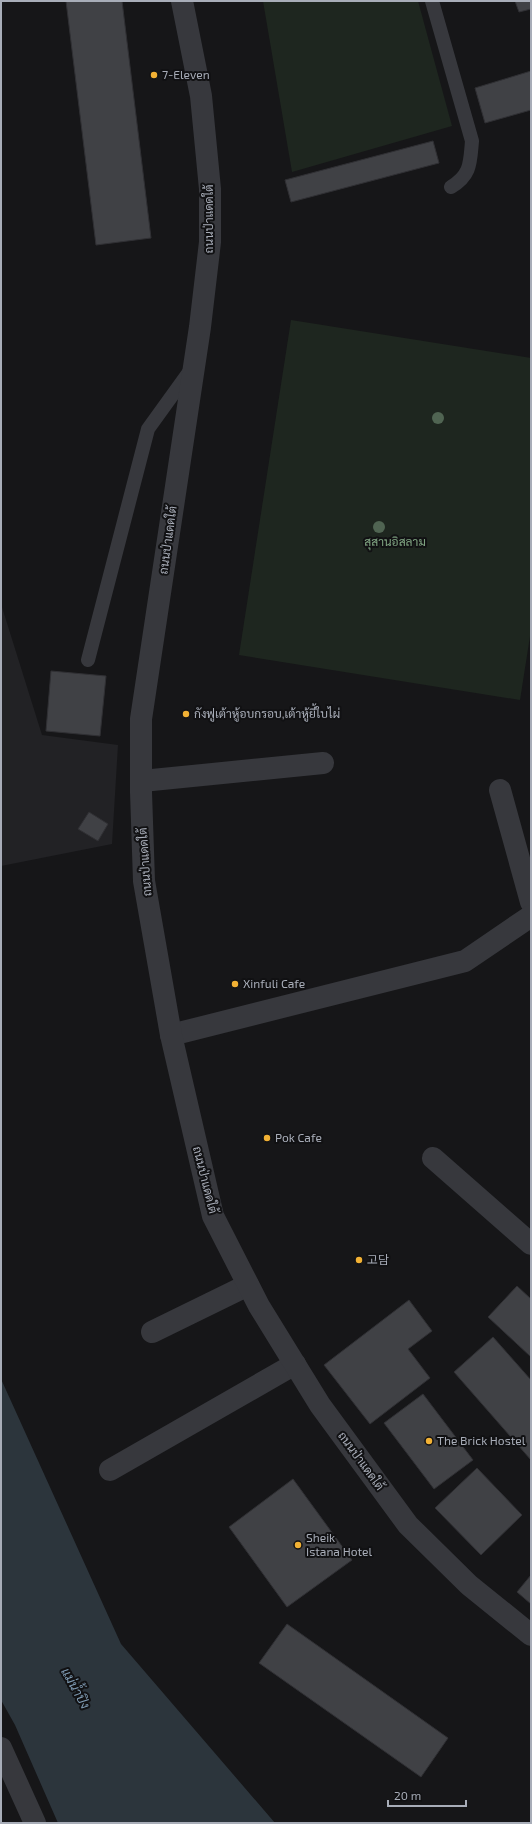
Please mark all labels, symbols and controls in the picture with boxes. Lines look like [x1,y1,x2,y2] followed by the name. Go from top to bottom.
[162,67,210,81] place label: 7-Eleven
[149,70,159,80] marker: 7-Eleven
[201,184,215,253] street label: ถนนป่าแดดใต้
[155,504,179,575] street label: ถนนป่าแดดใต้
[364,534,426,551] park label: สุสานอิสลาม
[194,703,340,722] place label: กังฟูเต้าหู้อบกรอบ,เต้าหู้ยี้ใบไผ่
[181,709,191,719] marker: กังฟูเต้าหู้อบกรอบ,เต้าหู้ยี้ใบไผ่
[135,826,153,897] street label: ถนนป่าแดดใต้
[243,976,305,990] place label: Xinfuli Cafe
[230,979,240,989] marker: Xinfuli Cafe
[275,1130,322,1144] place label: Pok Cafe
[262,1133,272,1143] marker: Pok Cafe
[191,1145,221,1216] street label: ถนนป่าแดดใต้
[367,1252,389,1266] place label: 고담
[354,1255,364,1265] marker: 고담
[336,1428,388,1493] street label: ถนนป่าแดดใต้
[437,1433,526,1447] place label: The Brick Hostel
[424,1436,434,1446] marker: The Brick Hostel
[306,1530,372,1558] place label: Sheik Istana Hotel
[293,1540,303,1550] marker: Sheik Istana Hotel
[58,1663,97,1711] water label: แม่น้ำปิง
[388,1782,466,1808] scale bar
[394,1788,421,1802] text: 20 m

